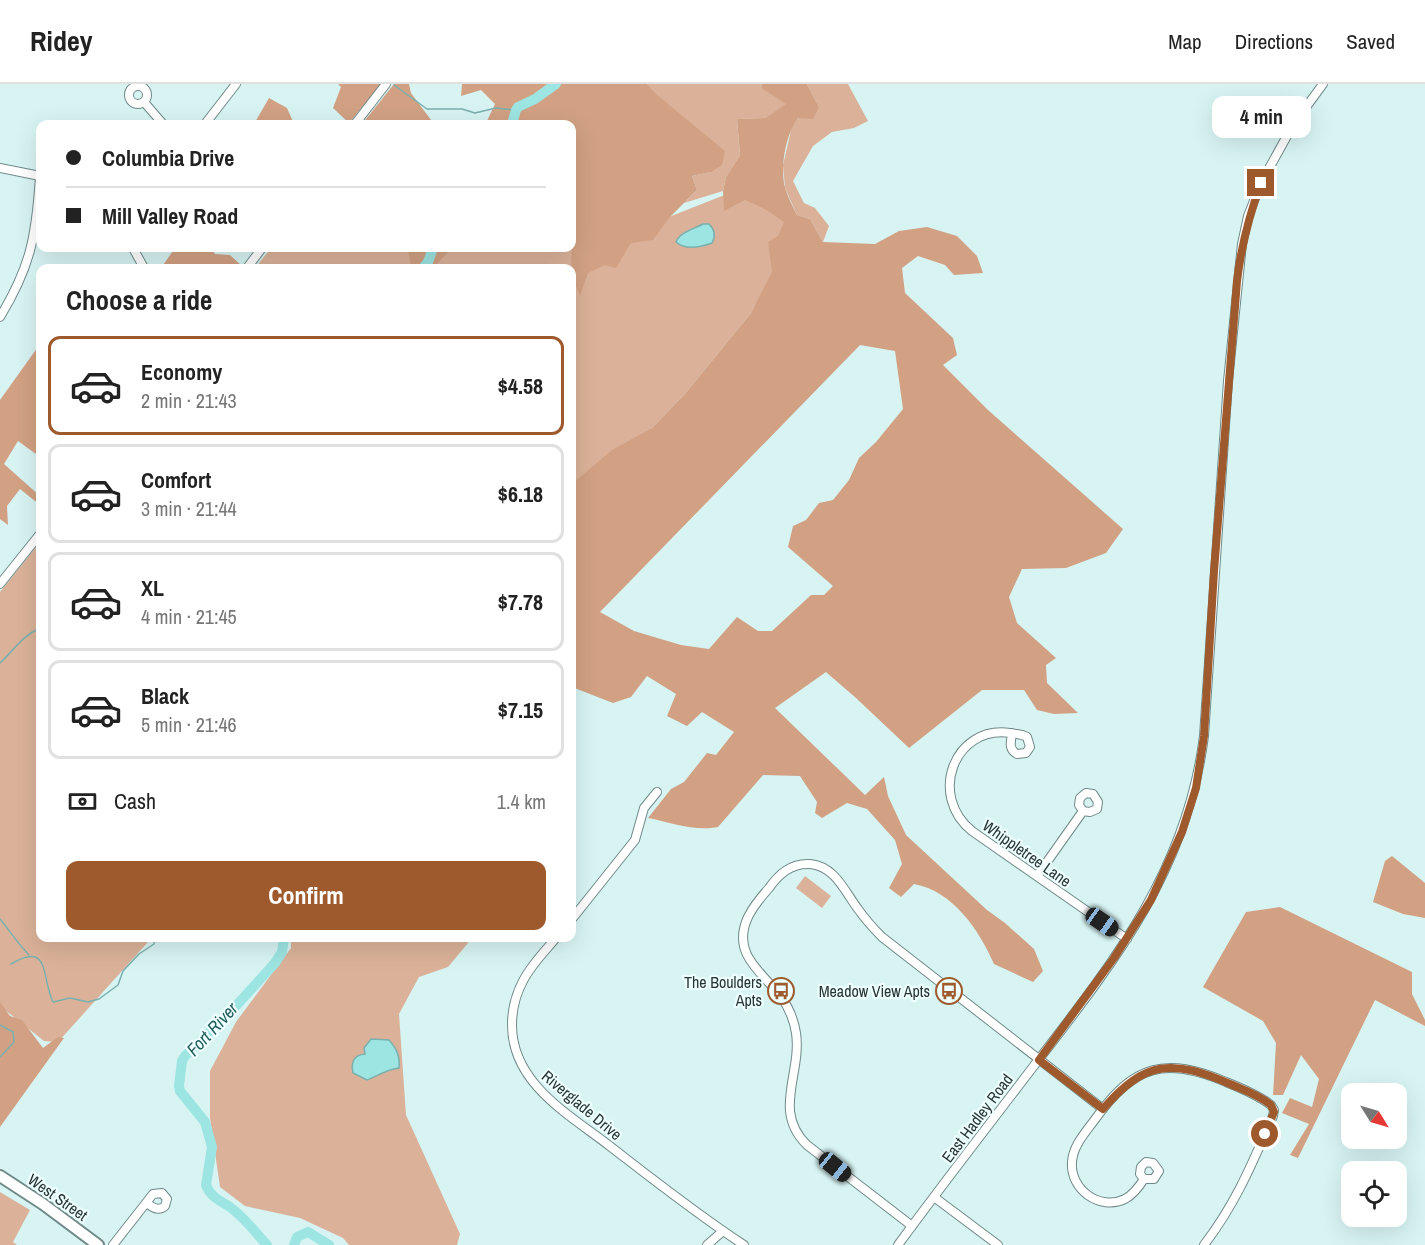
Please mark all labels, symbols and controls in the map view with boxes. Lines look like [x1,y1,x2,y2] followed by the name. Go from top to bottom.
[30,22,93,60] text: Ridey
[1168,27,1202,56] text: Map
[1235,27,1313,56] text: Directions
[1346,27,1395,56] text: Saved
[1212,96,1310,138] callout: 4 min
[1240,103,1283,130] text: 4 min
[102,143,234,173] text: Columbia Drive
[1247,169,1274,196] route end
[102,201,238,231] text: Mill Valley Road
[66,282,212,318] text: Choose a ride
[141,357,222,387] text: Economy
[69,359,123,413] icon: car
[498,371,543,401] text: $4.58
[141,387,237,414] text: 2 min · 21:43
[141,465,211,495] text: Comfort
[69,467,123,521] icon: car
[498,479,543,509] text: $6.18
[141,495,237,522] text: 3 min · 21:44
[141,573,164,603] text: XL
[69,575,123,629] icon: car
[498,587,543,617] text: $7.78
[141,603,237,630] text: 4 min · 21:45
[141,681,189,711] text: Black
[69,683,123,737] icon: car
[498,695,543,725] text: $7.15
[141,711,237,738] text: 5 min · 21:46
[66,785,99,818] icon: cash
[114,786,156,816] text: Cash
[497,788,546,815] text: 1.4 km
[978,814,1076,892] street label: Whippletree Lane
[66,861,546,930] button: Confirm
[1082,904,1122,940] car
[684,971,762,1011] place label: The Boulders Apts
[766,976,796,1006] bus stop icon: The Boulders Apts
[934,976,964,1006] bus stop icon: Meadow View Apts
[819,980,930,1002] place label: Meadow View Apts
[181,996,244,1061] water label: Fort River
[537,1065,627,1145] street label: Riverglade Drive
[936,1069,1018,1167] street label: East Hadley Road
[1341,1083,1407,1149] north arrow
[1341,1083,1407,1227] map controls
[1251,1120,1278,1147] route start
[815,1149,855,1185] car
[1341,1161,1407,1227] button: locate
[24,1168,93,1226] street label: West Street

